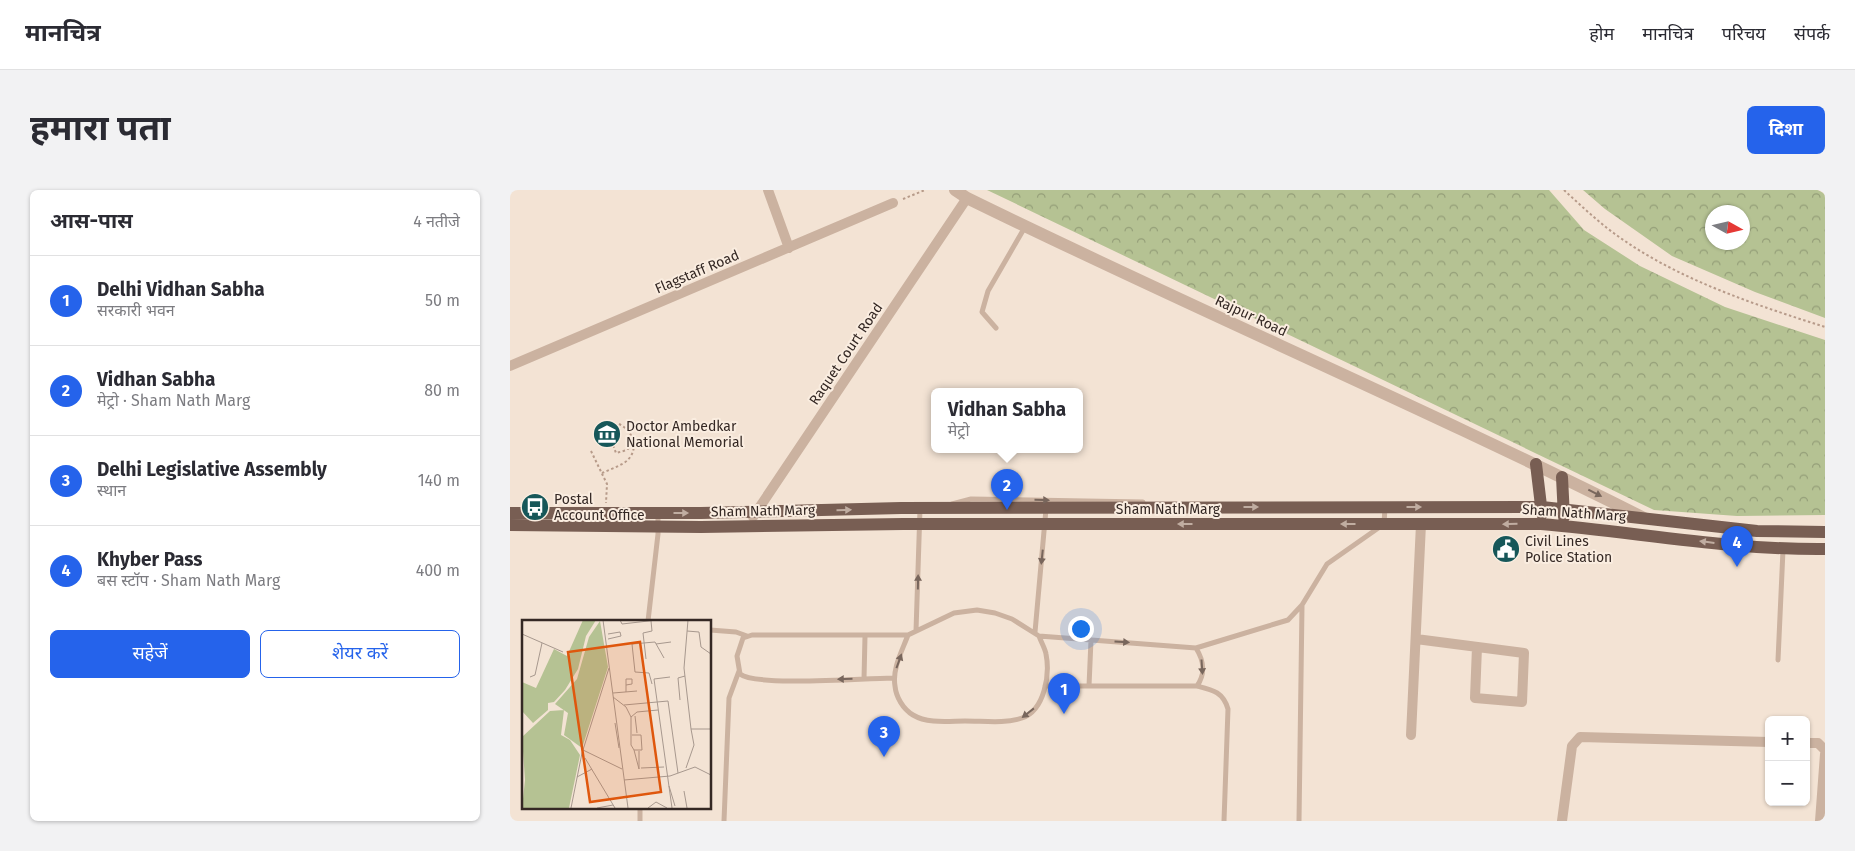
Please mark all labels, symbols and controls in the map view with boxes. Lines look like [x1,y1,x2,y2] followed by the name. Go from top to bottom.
[25,19,101,47] text: मानचित्र
[1589,23,1614,45] text: होम
[1642,23,1694,45] text: मानचित्र
[1722,23,1766,45] text: परिचय
[1794,23,1830,45] text: संपर्क
[1747,106,1825,154] button: दिशा
[30,107,170,149] text: हमारा पता
[1705,205,1750,250] north arrow
[50,208,133,234] text: आस-पास
[413,212,460,231] text: 4 नतीजे
[652,247,742,297] street label: Flagstaff Road
[97,278,265,301] text: Delhi Vidhan Sabha
[62,291,70,310] text: 1
[425,291,460,310] text: 50 m
[1212,292,1290,340] street label: Rajpur Road
[806,300,886,408] street label: Raquet Court Road
[97,301,175,320] text: सरकारी भवन
[97,368,215,391] text: Vidhan Sabha
[62,381,70,400] text: 2
[424,381,460,400] text: 80 m
[931,388,1083,453] popup
[97,391,250,410] text: मेट्रो · Sham Nath Marg
[948,398,1066,421] text: Vidhan Sabha
[626,418,743,451] place label: Doctor Ambedkar National Memorial
[592,419,622,449] museum icon: Doctor Ambedkar National Memorial
[948,421,970,440] text: मेट्रो
[97,458,327,481] text: Delhi Legislative Assembly
[991,469,1023,510] pin: 2
[62,471,70,490] text: 3
[418,471,460,490] text: 140 m
[97,481,126,500] text: स्थान
[1588,490,1602,498] one-way arrow
[554,491,645,524] place label: Postal Account Office
[520,492,550,522] bus stop icon: Postal Account Office
[1035,496,1051,504] one-way arrow
[1116,501,1221,518] street label: Sham Nath Marg
[1521,501,1627,525] street label: Sham Nath Marg
[711,502,816,520] street label: Sham Nath Marg
[1243,503,1259,511] one-way arrow
[1406,503,1422,511] one-way arrow
[836,506,852,514] one-way arrow
[673,509,689,517] one-way arrow
[1177,520,1193,528] one-way arrow
[1339,520,1355,528] one-way arrow
[1502,520,1518,528] one-way arrow
[1721,526,1753,567] pin: 4
[1525,533,1612,566] place label: Civil Lines Police Station
[1491,534,1521,564] public building icon: Civil Lines Police Station
[1698,538,1714,546] one-way arrow
[97,548,203,571] text: Khyber Pass
[1038,549,1046,565] one-way arrow
[61,561,71,580] text: 4
[416,561,460,580] text: 400 m
[97,571,280,590] text: बस स्टॉप · Sham Nath Marg
[914,574,922,590] one-way arrow
[1068,616,1094,642] your location
[522,620,711,808] inset map
[50,630,250,678] button: सहेजें
[260,630,460,678] button: शेयर करें
[1114,638,1130,646] one-way arrow
[896,653,903,668] one-way arrow
[1198,659,1206,675] one-way arrow
[1048,673,1080,714] pin: 1
[837,675,853,683] one-way arrow
[1022,707,1035,718] one-way arrow
[868,716,900,757] pin: 3
[1765,716,1810,806] map controls
[1765,716,1810,761] button: +
[1765,761,1810,806] button: −

